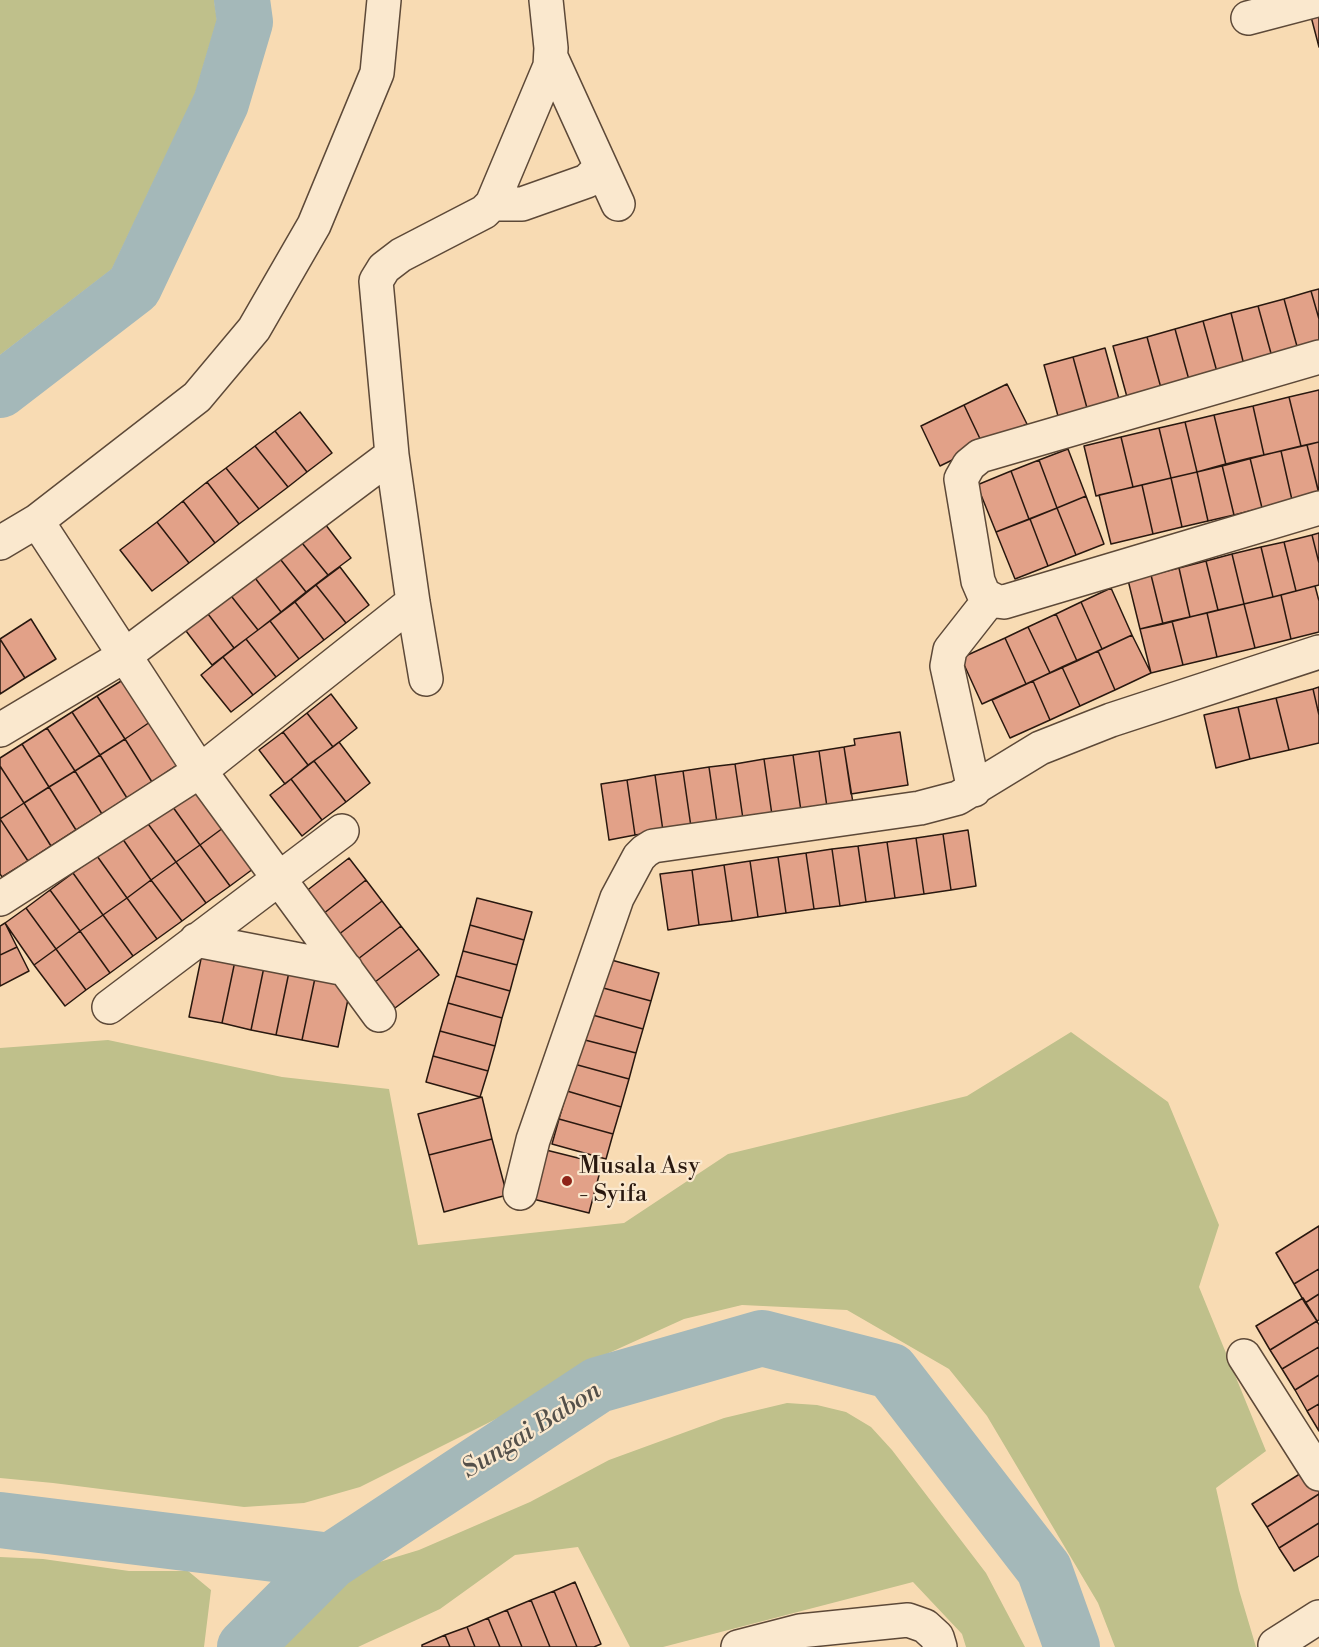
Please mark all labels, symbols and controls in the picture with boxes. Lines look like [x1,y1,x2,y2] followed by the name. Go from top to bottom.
[579,1153,700,1209] place label: Musala Asy - Syifa
[560,1174,574,1188] marker: Musala Asy - Syifa
[457,1376,607,1486] water label: Sungai Babon

